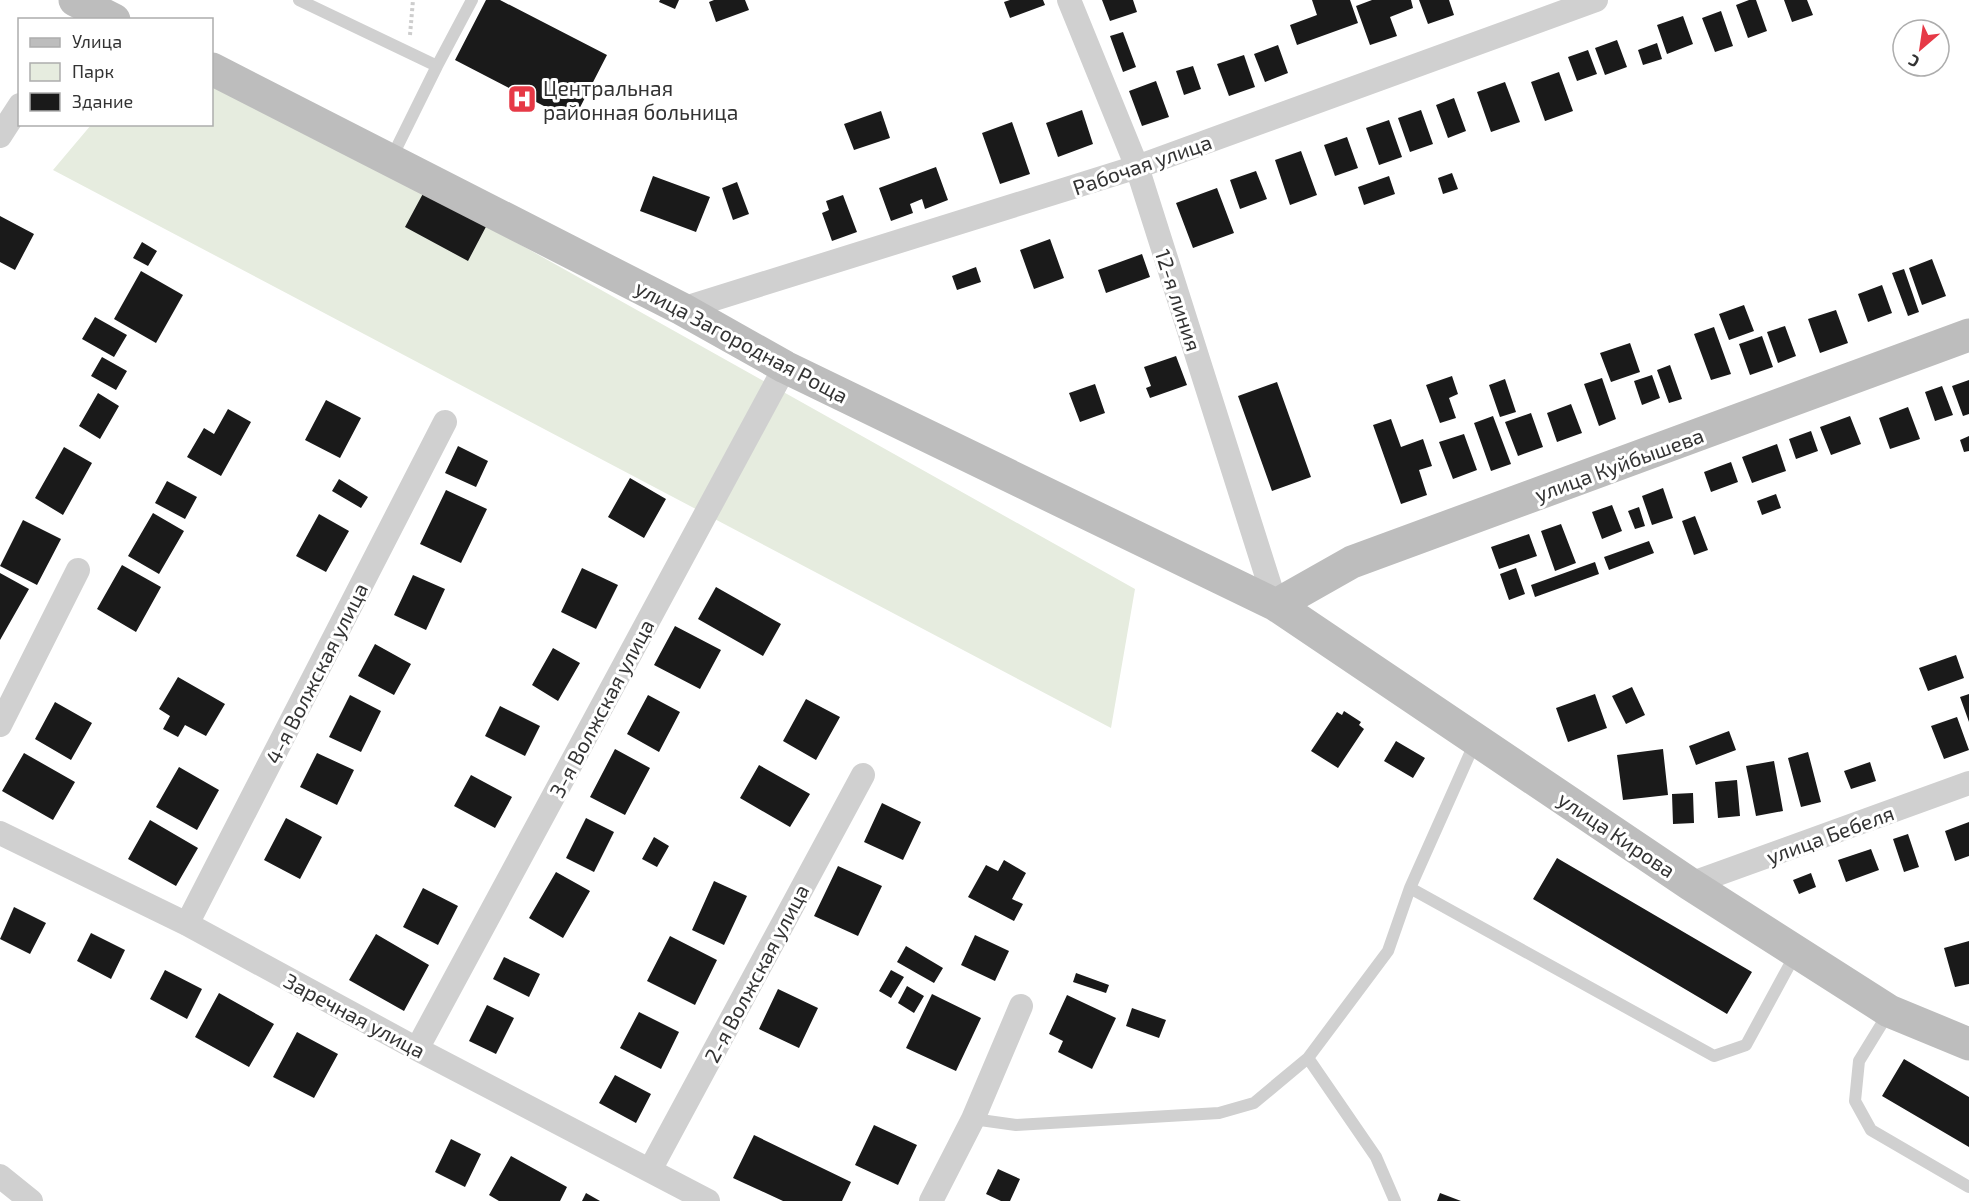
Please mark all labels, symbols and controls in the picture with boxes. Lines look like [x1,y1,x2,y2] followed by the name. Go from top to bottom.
[18,18,213,126] legend
[1891,18,1951,78] north arrow
[72,30,122,52] text: Улица
[1905,51,1922,72] text: С
[72,60,114,82] text: Парк
[543,75,738,124] place label: Центральная районная больница
[506,83,538,115] hospital icon: Центральная районная больница
[72,90,133,112] text: Здание
[1069,128,1215,200] street label: Рабочая улица
[1151,246,1207,354] street label: 12-я линия
[631,274,853,409] street label: улица Загородная Роща
[1531,422,1707,507] street label: улица Куйбышева
[260,578,373,768] street label: 4-я Волжская улица
[543,615,659,802] street label: 3-я Волжская улица
[1553,786,1680,883] street label: улица Кирова
[1763,799,1898,870] street label: улица Бебеля
[698,880,814,1067] street label: 2-я Волжская улица
[280,967,430,1064] street label: Заречная улица

